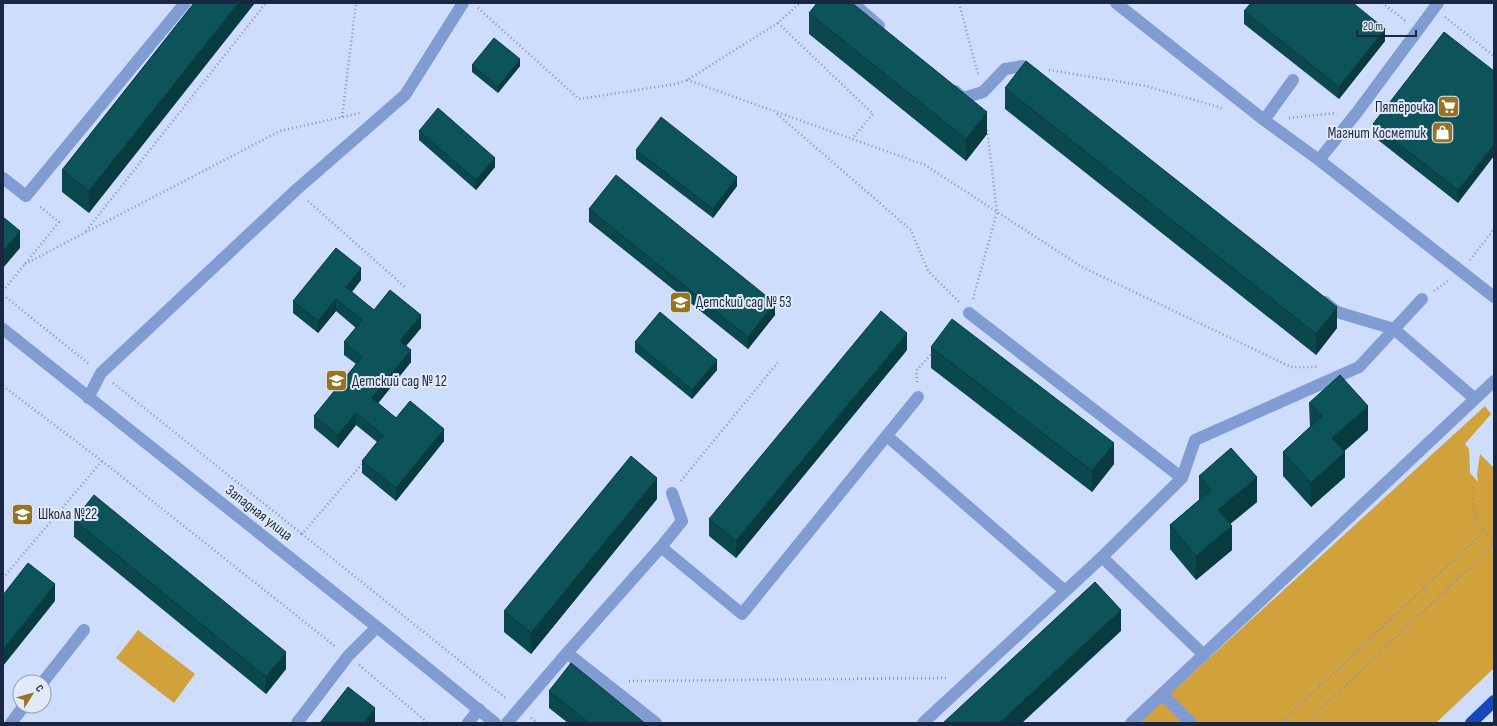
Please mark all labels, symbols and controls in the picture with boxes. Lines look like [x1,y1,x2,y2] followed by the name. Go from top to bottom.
[1357,12,1416,38] scale bar
[1363,19,1383,34] text: 20 m
[1436,94,1462,120] supermarket icon: Пятёрочка
[1375,98,1434,117] place label: Пятёрочка
[1429,120,1455,146] shop icon: Магнит Косметик
[1327,124,1426,143] place label: Магнит Косметик
[667,289,693,315] school or university icon: Детский сад № 53
[696,293,792,312] place label: Детский сад № 53
[324,368,350,394] school or university icon: Детский сад № 12
[352,372,447,391] place label: Детский сад № 12
[221,481,297,545] street label: Западная улица
[10,501,36,527] school or university icon: Школа №22
[38,505,97,524] place label: Школа №22
[12,674,52,714] north arrow
[33,682,47,695] text: С

